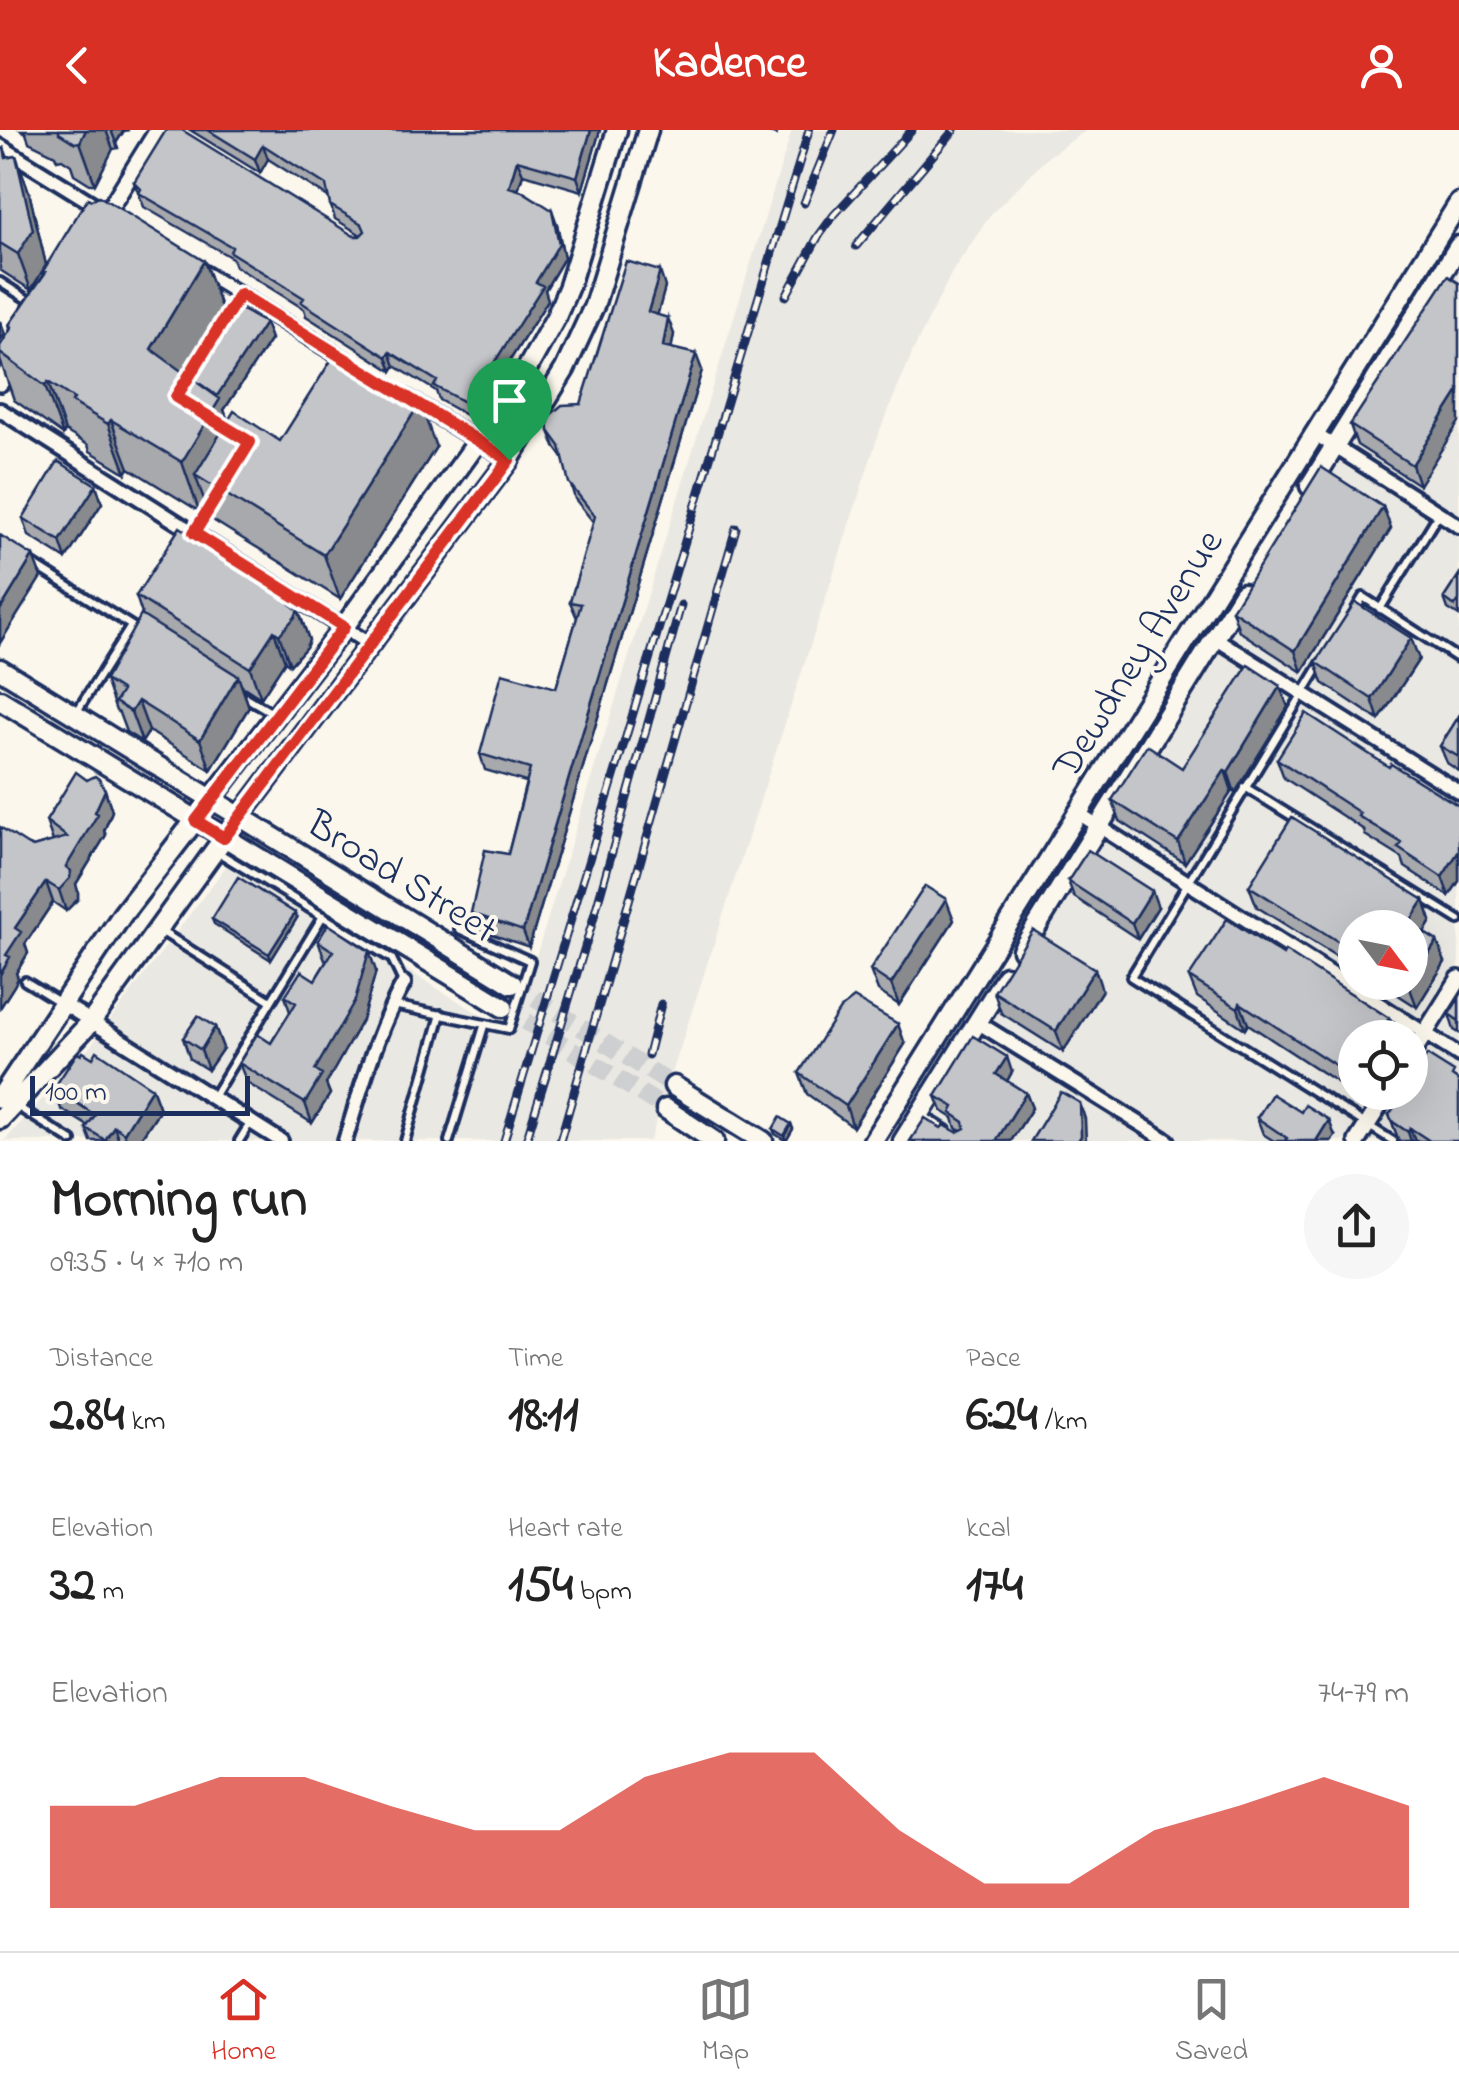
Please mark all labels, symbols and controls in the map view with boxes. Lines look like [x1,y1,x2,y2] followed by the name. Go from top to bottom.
[653,32,806,98] text: Kadence
[50,38,105,93] icon: back
[1354,38,1409,93] icon: person
[467,358,552,461] pin
[482,373,537,428] icon: arrive
[1039,519,1240,793] street label: Dewdney Avenue
[293,796,507,961] street label: Broad Street
[1338,910,1428,1000] north arrow
[1338,910,1428,1110] map controls
[1338,1020,1428,1110] button: locate
[30,1071,250,1116] scale bar
[45,1073,107,1114] text: 100 m
[50,1162,307,1242] text: Morning run
[1304,1174,1409,1279] button: share
[50,1240,243,1287] text: 09:35 · 4 × 710 m
[50,1339,153,1380] text: Distance
[508,1339,563,1380] text: Time
[966,1339,1021,1380] text: Pace
[50,1380,124,1453] text: 2.84
[508,1380,579,1453] text: 18:11
[966,1380,1038,1453] text: 6:24
[124,1402,165,1443] text: km
[1038,1402,1087,1443] text: /km
[50,1509,153,1550] text: Elevation
[508,1509,623,1550] text: Heart rate
[966,1509,1011,1550] text: kcal
[50,1550,96,1623] text: 32
[508,1550,573,1623] text: 154
[966,1550,1023,1623] text: 174
[96,1572,124,1613] text: m
[573,1572,632,1613] text: bpm
[50,1671,168,1718] text: Elevation
[1318,1671,1409,1718] text: 74–79 m
[211,1972,276,2073] tab: Home
[698,1972,753,2073] tab: Map
[1175,1972,1248,2073] tab: Saved

